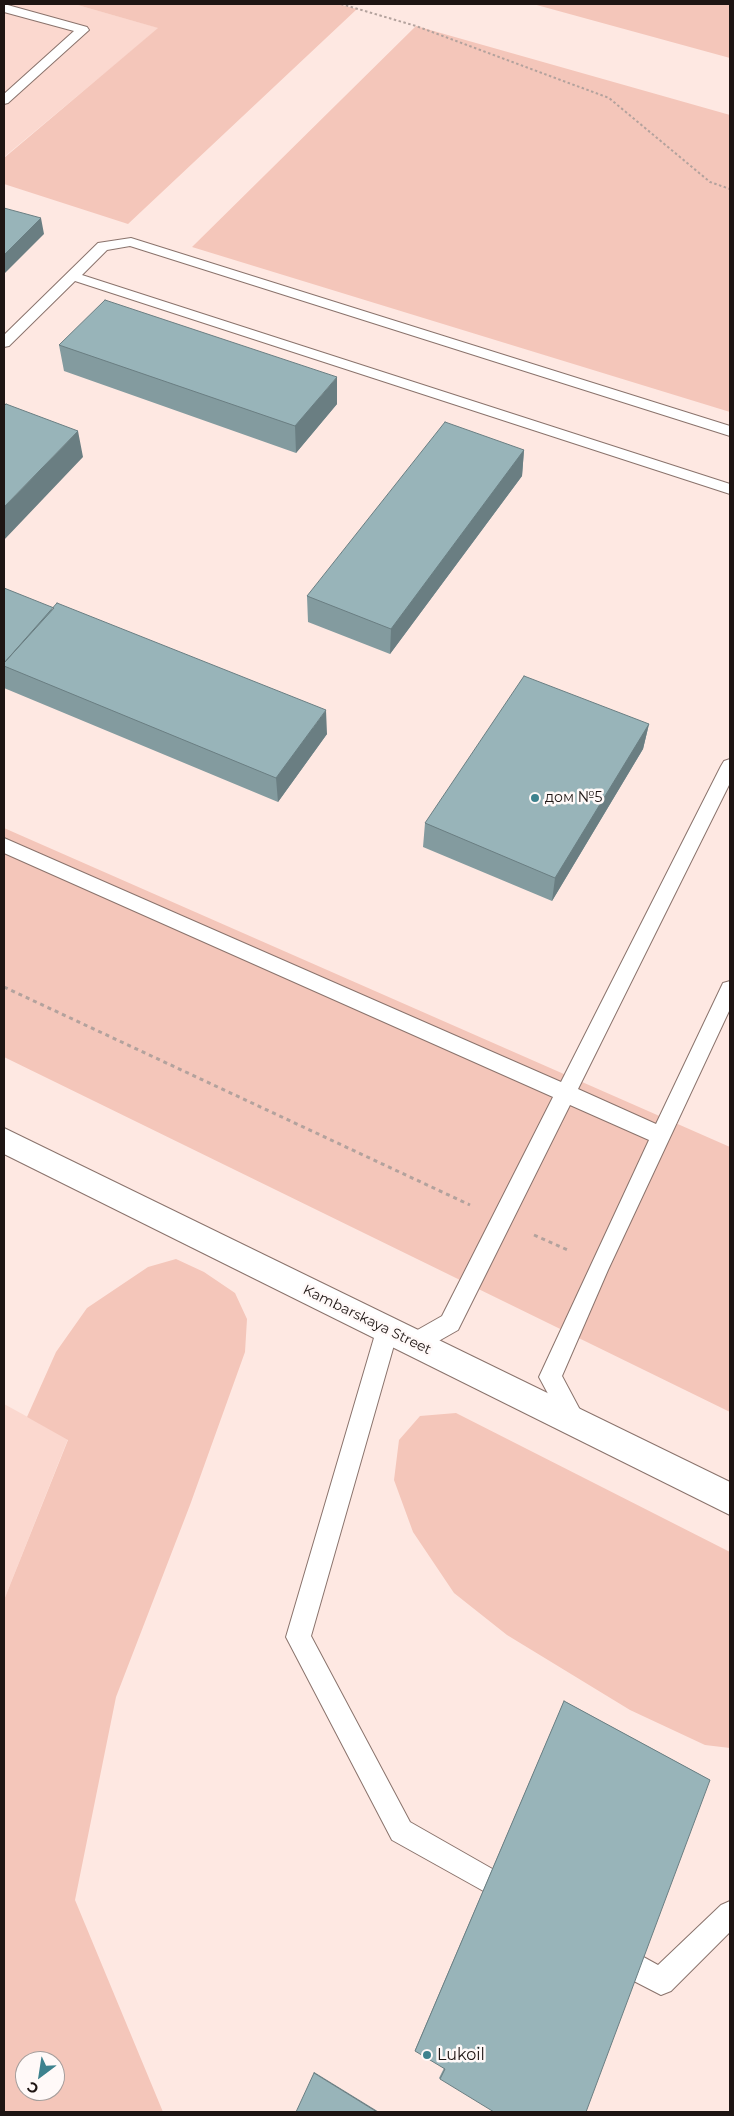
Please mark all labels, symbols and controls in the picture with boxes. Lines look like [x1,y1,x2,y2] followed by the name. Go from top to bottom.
[545,790,602,806] place label: дом №5
[529,792,541,804] marker: дом №5
[300,1282,434,1358] street label: Kambarskaya Street
[437,2045,485,2065] place label: Lukoil
[421,2049,433,2061] marker: Lukoil
[15,2051,65,2101] north arrow
[24,2078,42,2098] text: С

